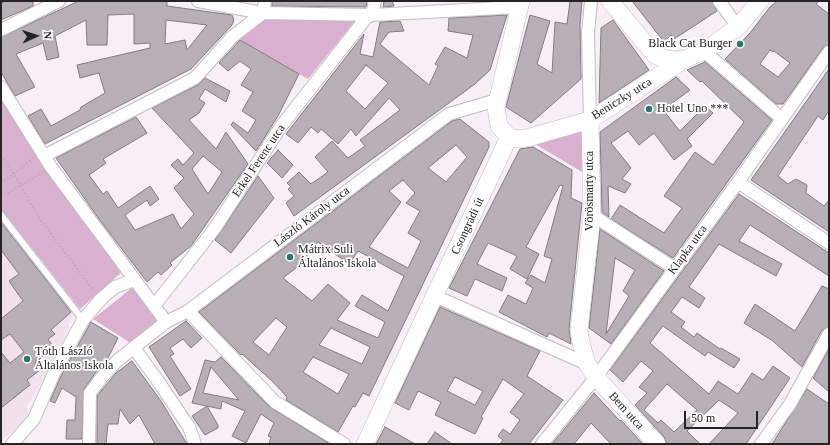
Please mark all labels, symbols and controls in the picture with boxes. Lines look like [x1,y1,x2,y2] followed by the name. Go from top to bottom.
[16,16,56,56] north arrow
[42,31,54,40] text: N
[648,37,732,51] place label: Black Cat Burger
[735,39,745,49] marker: Black Cat Burger
[589,75,655,123] street label: Beniczky utca
[657,102,728,116] place label: Hotel Uno ***
[644,104,654,114] marker: Hotel Uno ***
[229,122,289,200] street label: Erkel Ferenc utca
[583,151,597,231] street label: Vörösmarty utca
[271,184,353,250] street label: László Károly utca
[448,195,488,257] street label: Csongrádi út
[665,222,711,278] street label: Klapka utca
[298,243,376,271] place label: Mátrix Suli Általános Iskola
[285,252,295,262] marker: Mátrix Suli Általános Iskola
[35,345,113,373] place label: Tóth László Általános Iskola
[22,354,32,364] marker: Tóth László Általános Iskola
[605,389,647,433] street label: Bem utca
[686,403,760,429] scale bar
[691,411,715,425] text: 50 m

